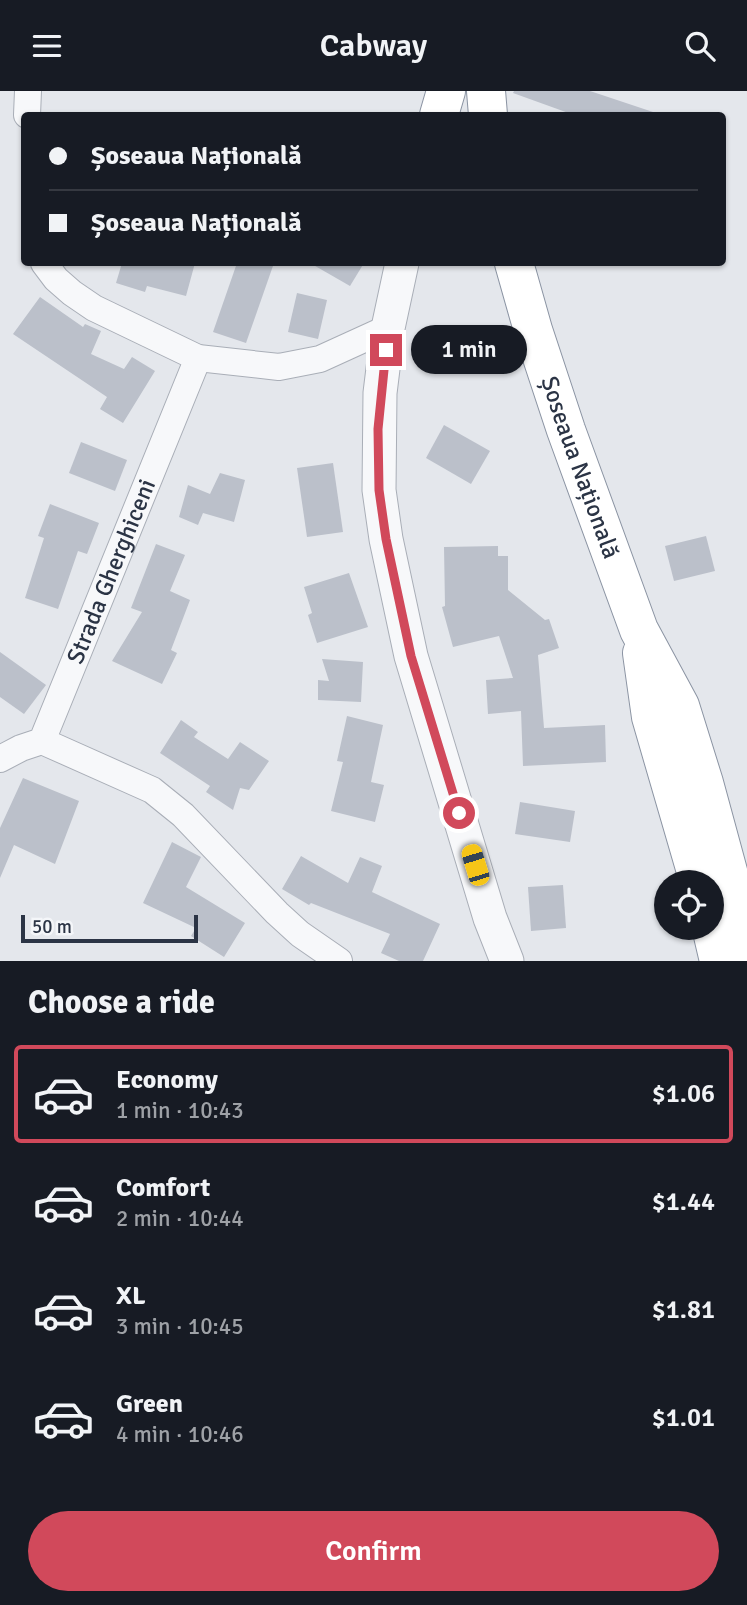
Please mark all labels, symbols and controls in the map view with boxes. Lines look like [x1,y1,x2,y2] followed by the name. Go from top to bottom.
[320,26,427,65] text: Cabway
[28,27,66,65] icon: menu
[681,27,719,65] icon: search
[91,140,302,172] text: Șoseaua Națională
[91,207,302,239] text: Șoseaua Națională
[410,325,526,375] callout: 1 min
[370,334,402,366] route end
[441,335,497,364] text: 1 min
[534,372,627,563] street label: Șoseaua Națională
[60,475,162,668] street label: Strada Gherghiceni
[443,797,475,829] route start
[459,842,492,888] car
[654,870,724,940] map controls
[654,870,724,940] button: locate
[21,912,198,944] scale bar
[32,915,72,939] text: 50 m
[28,983,215,1022] text: Choose a ride
[32,1063,95,1126] icon: car
[116,1064,218,1096] text: Economy
[652,1078,715,1110] text: $1.06
[116,1096,244,1125] text: 1 min · 10:43
[32,1171,95,1234] icon: car
[116,1172,210,1204] text: Comfort
[652,1186,715,1218] text: $1.44
[116,1204,244,1233] text: 2 min · 10:44
[32,1279,95,1342] icon: car
[116,1280,146,1312] text: XL
[652,1294,715,1326] text: $1.81
[116,1312,244,1341] text: 3 min · 10:45
[32,1387,95,1450] icon: car
[116,1388,183,1420] text: Green
[652,1402,715,1434] text: $1.01
[116,1420,244,1449] text: 4 min · 10:46
[28,1511,719,1591] button: Confirm

